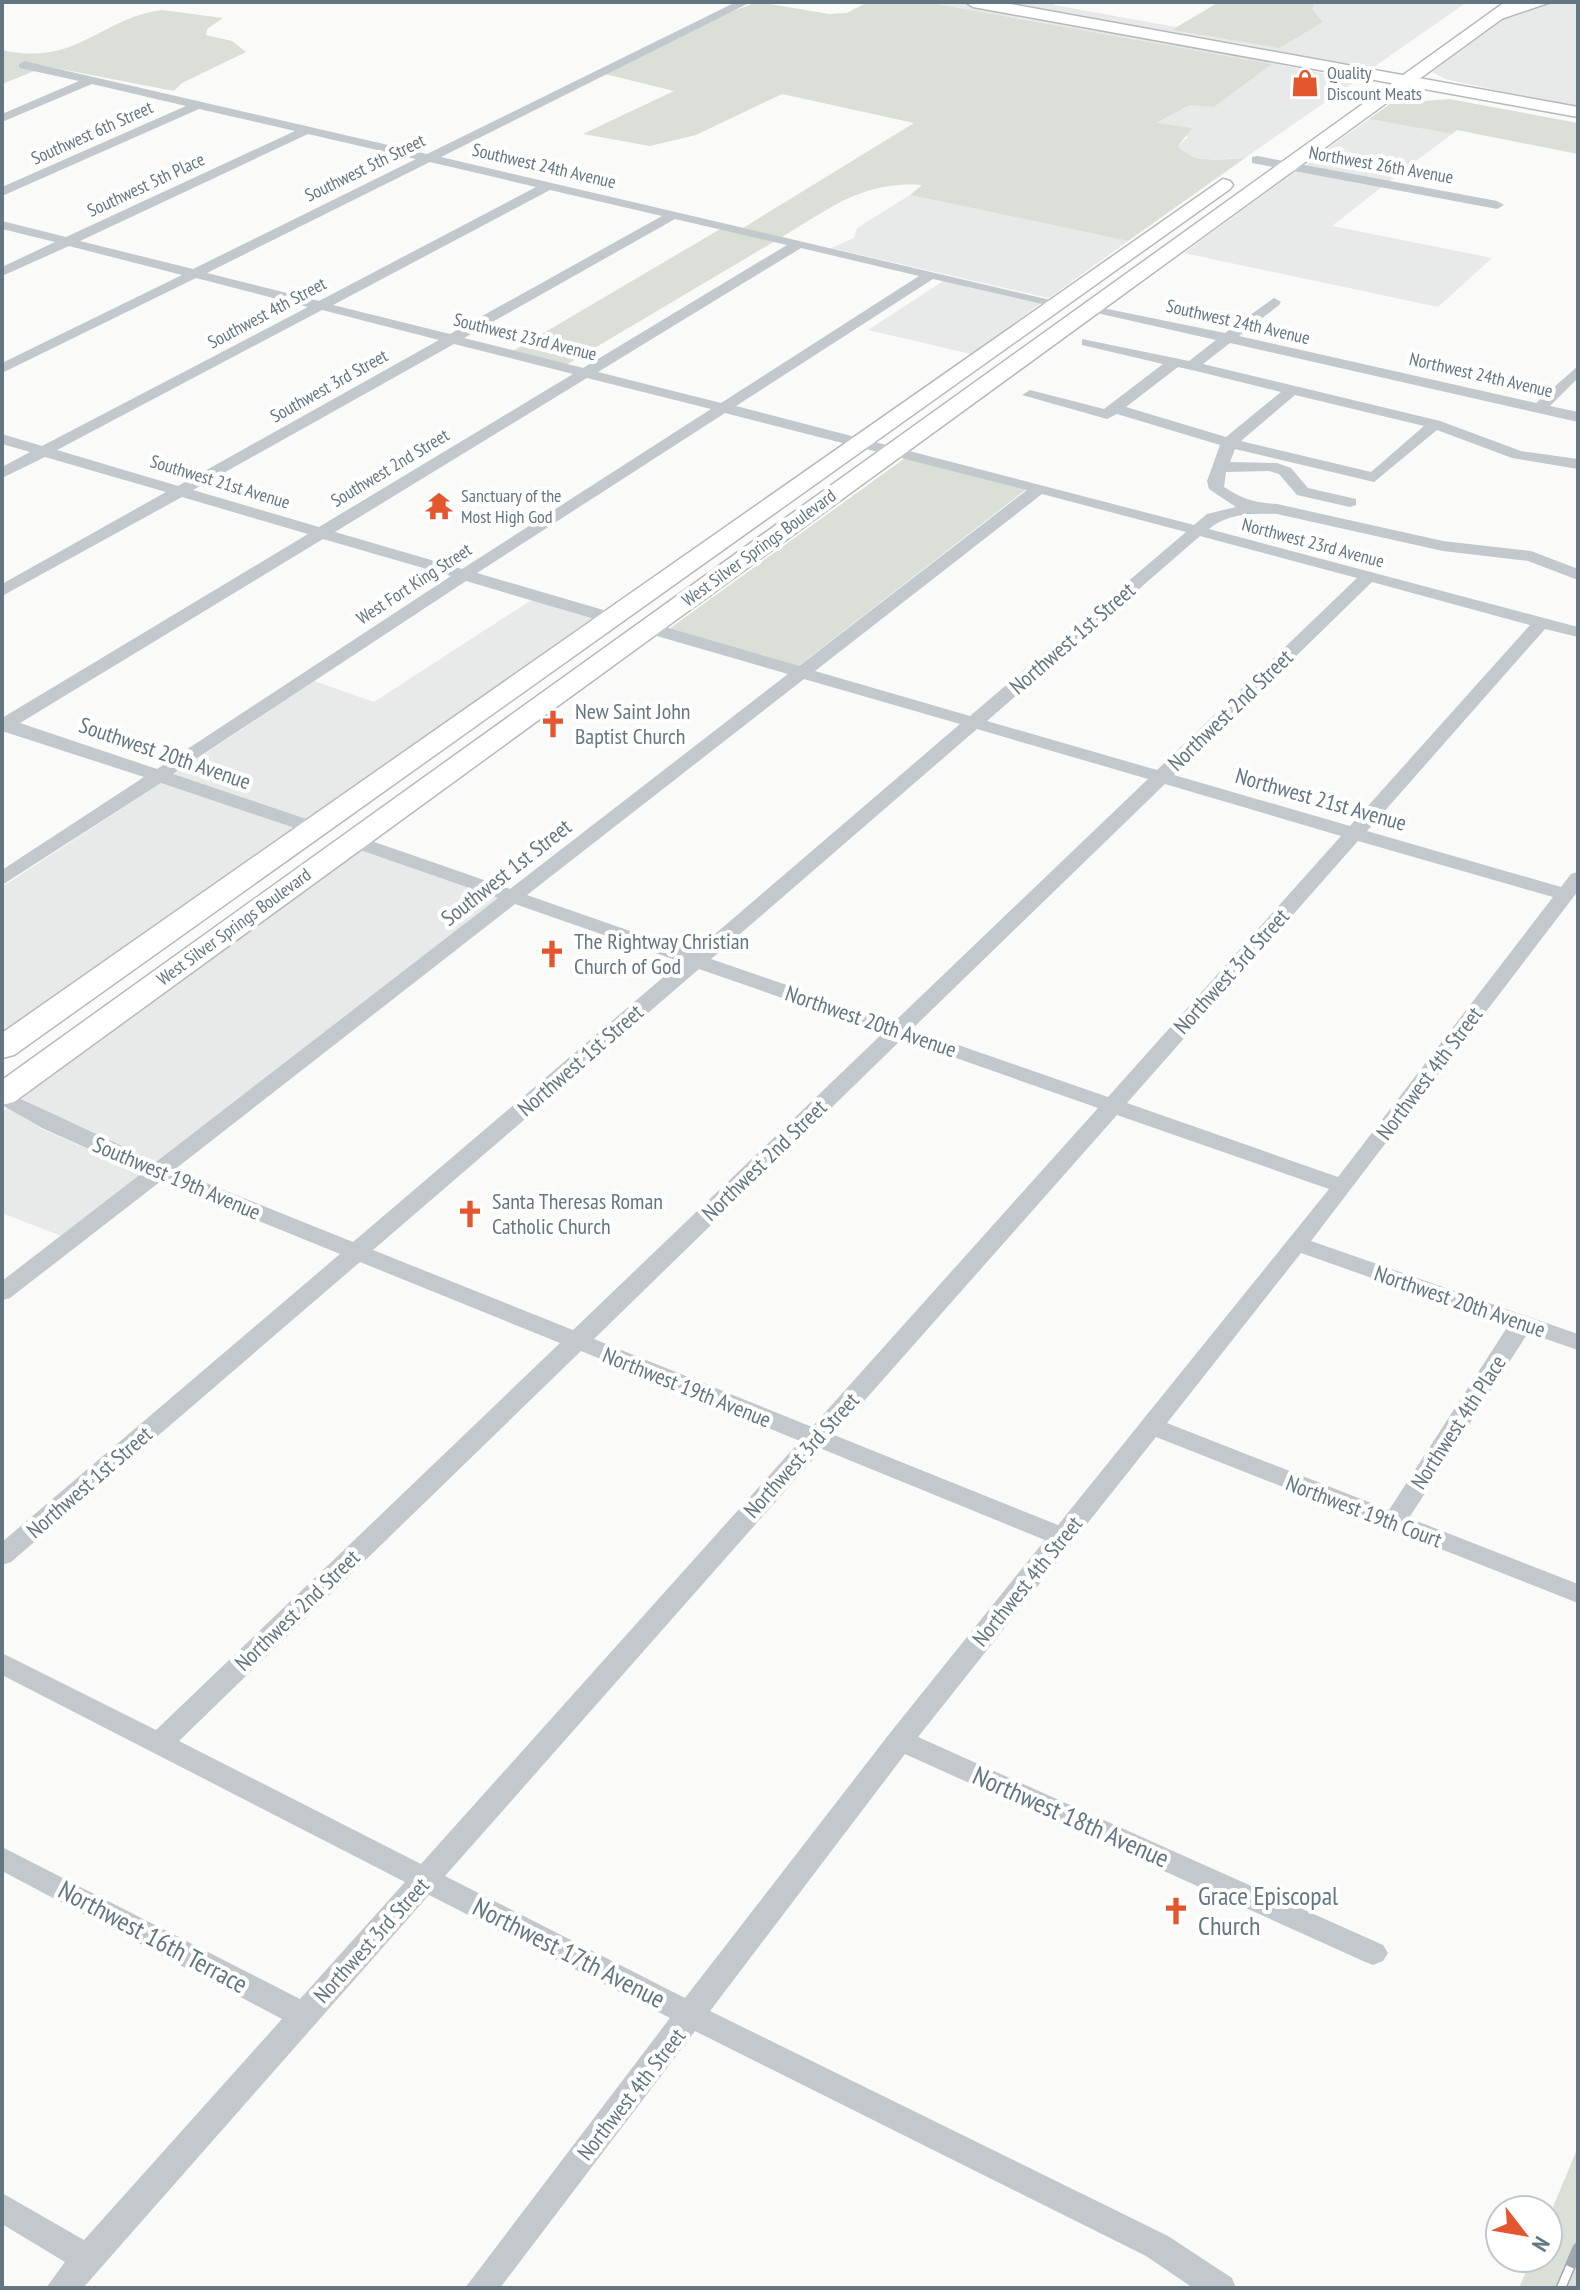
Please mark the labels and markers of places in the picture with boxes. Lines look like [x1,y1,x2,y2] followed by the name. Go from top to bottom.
[1327,61,1422,105] place label: Quality Discount Meats
[1290,68,1320,98] shop icon: Quality Discount Meats
[461,484,562,528] place label: Sanctuary of the Most High God
[424,491,454,521] temple icon: Sanctuary of the Most High God
[575,697,690,750] place label: New Saint John Baptist Church
[538,709,568,739] church icon: New Saint John Baptist Church
[574,927,749,980] place label: The Rightway Christian Church of God
[537,939,567,969] church icon: The Rightway Christian Church of God
[492,1187,663,1240] place label: Santa Theresas Roman Catholic Church
[455,1199,485,1229] church icon: Santa Theresas Roman Catholic Church
[1198,1879,1338,1942] place label: Grace Episcopal Church
[1161,1896,1191,1926] church icon: Grace Episcopal Church

